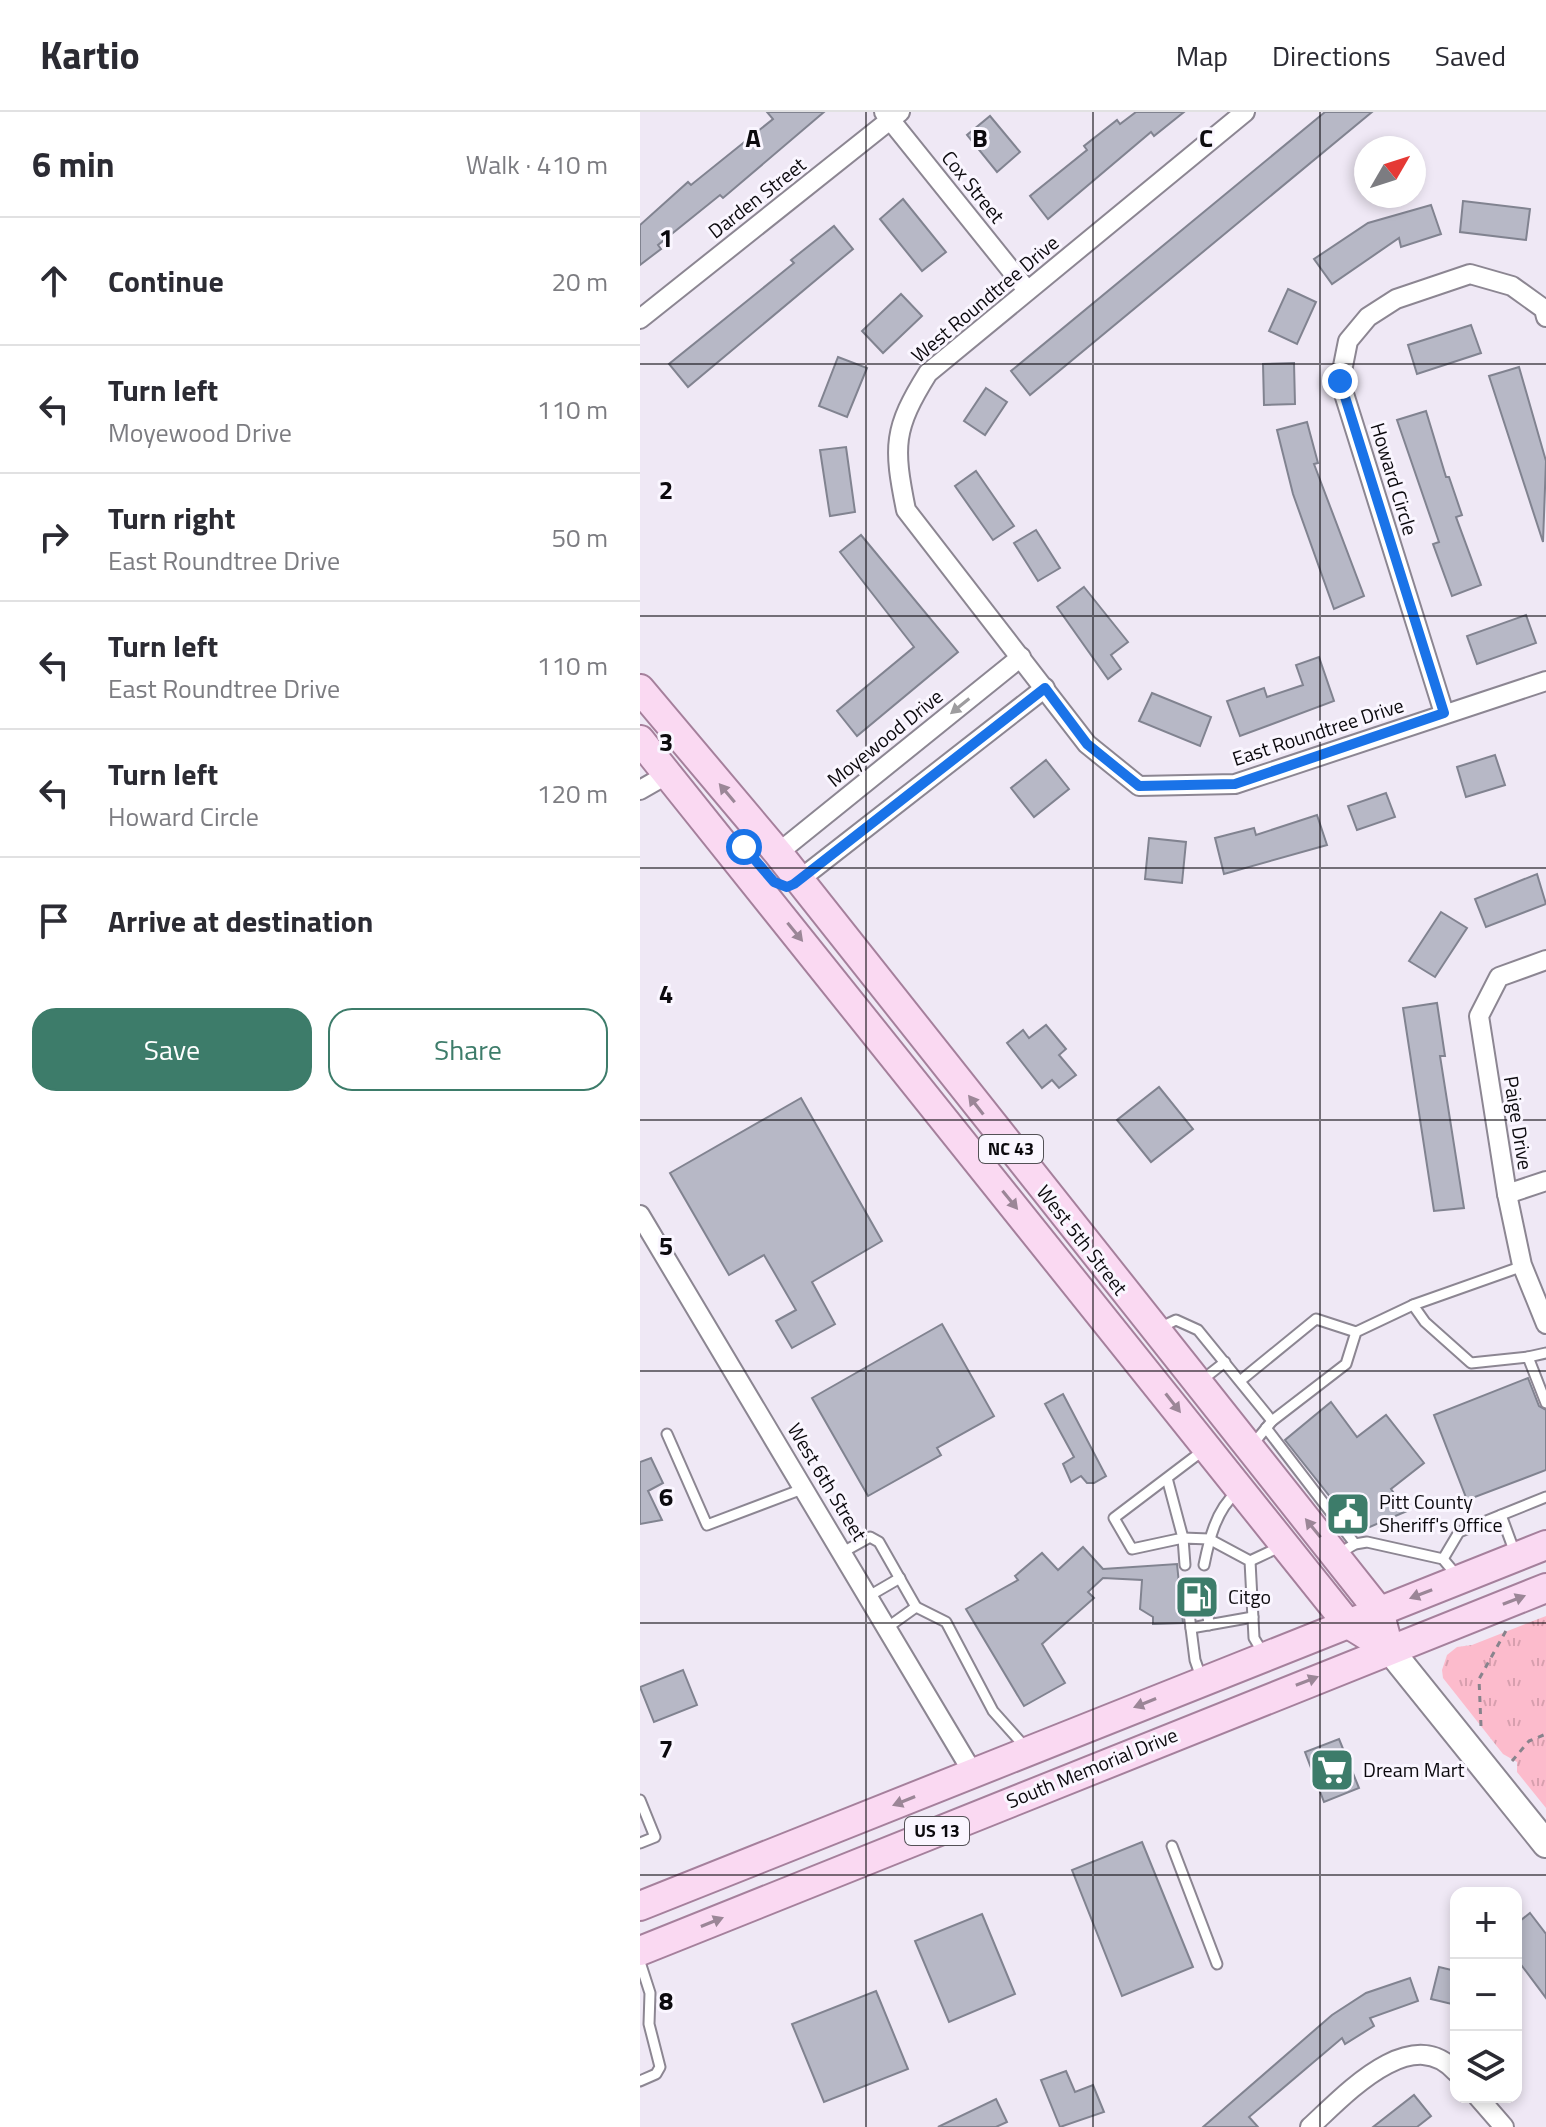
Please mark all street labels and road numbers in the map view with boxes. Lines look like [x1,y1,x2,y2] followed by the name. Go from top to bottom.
[934,144,1012,230] street label: Cox Street
[701,149,812,246] street label: Darden Street
[904,227,1065,370] street label: West Roundtree Drive
[1363,419,1426,539] street label: Howard Circle
[820,681,949,794] street label: Moyewood Drive
[1228,689,1408,774] street label: East Roundtree Drive
[1496,1074,1541,1172] street label: Paige Drive
[979,1135,1043,1163] road number: NC 43
[1029,1178,1136,1302] street label: West 5th Street
[780,1417,875,1547] street label: West 6th Street
[1001,1719,1182,1816] street label: South Memorial Drive
[905,1817,969,1845] road number: US 13

